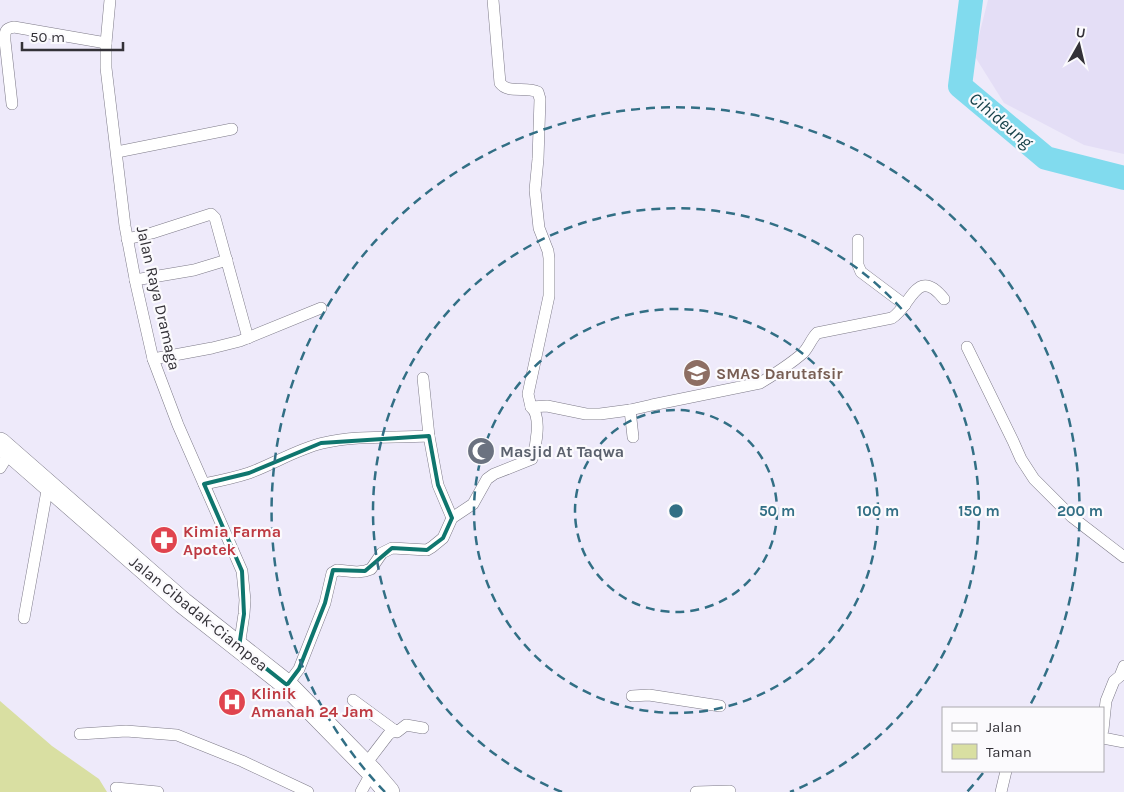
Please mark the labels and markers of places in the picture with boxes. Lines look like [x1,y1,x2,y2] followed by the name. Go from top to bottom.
[682,358,712,388] school or university icon: SMAS Darutafsir
[716,364,843,383] place label: SMAS Darutafsir
[466,436,496,466] mosque icon: Masjid At Taqwa
[500,442,624,461] place label: Masjid At Taqwa
[667,502,685,520] centre of rings
[183,522,281,559] place label: Kimia Farma Apotek
[149,525,179,555] pharmacy icon: Kimia Farma Apotek
[251,684,374,721] place label: Klinik Amanah 24 Jam
[217,687,247,717] hospital icon: Klinik Amanah 24 Jam

